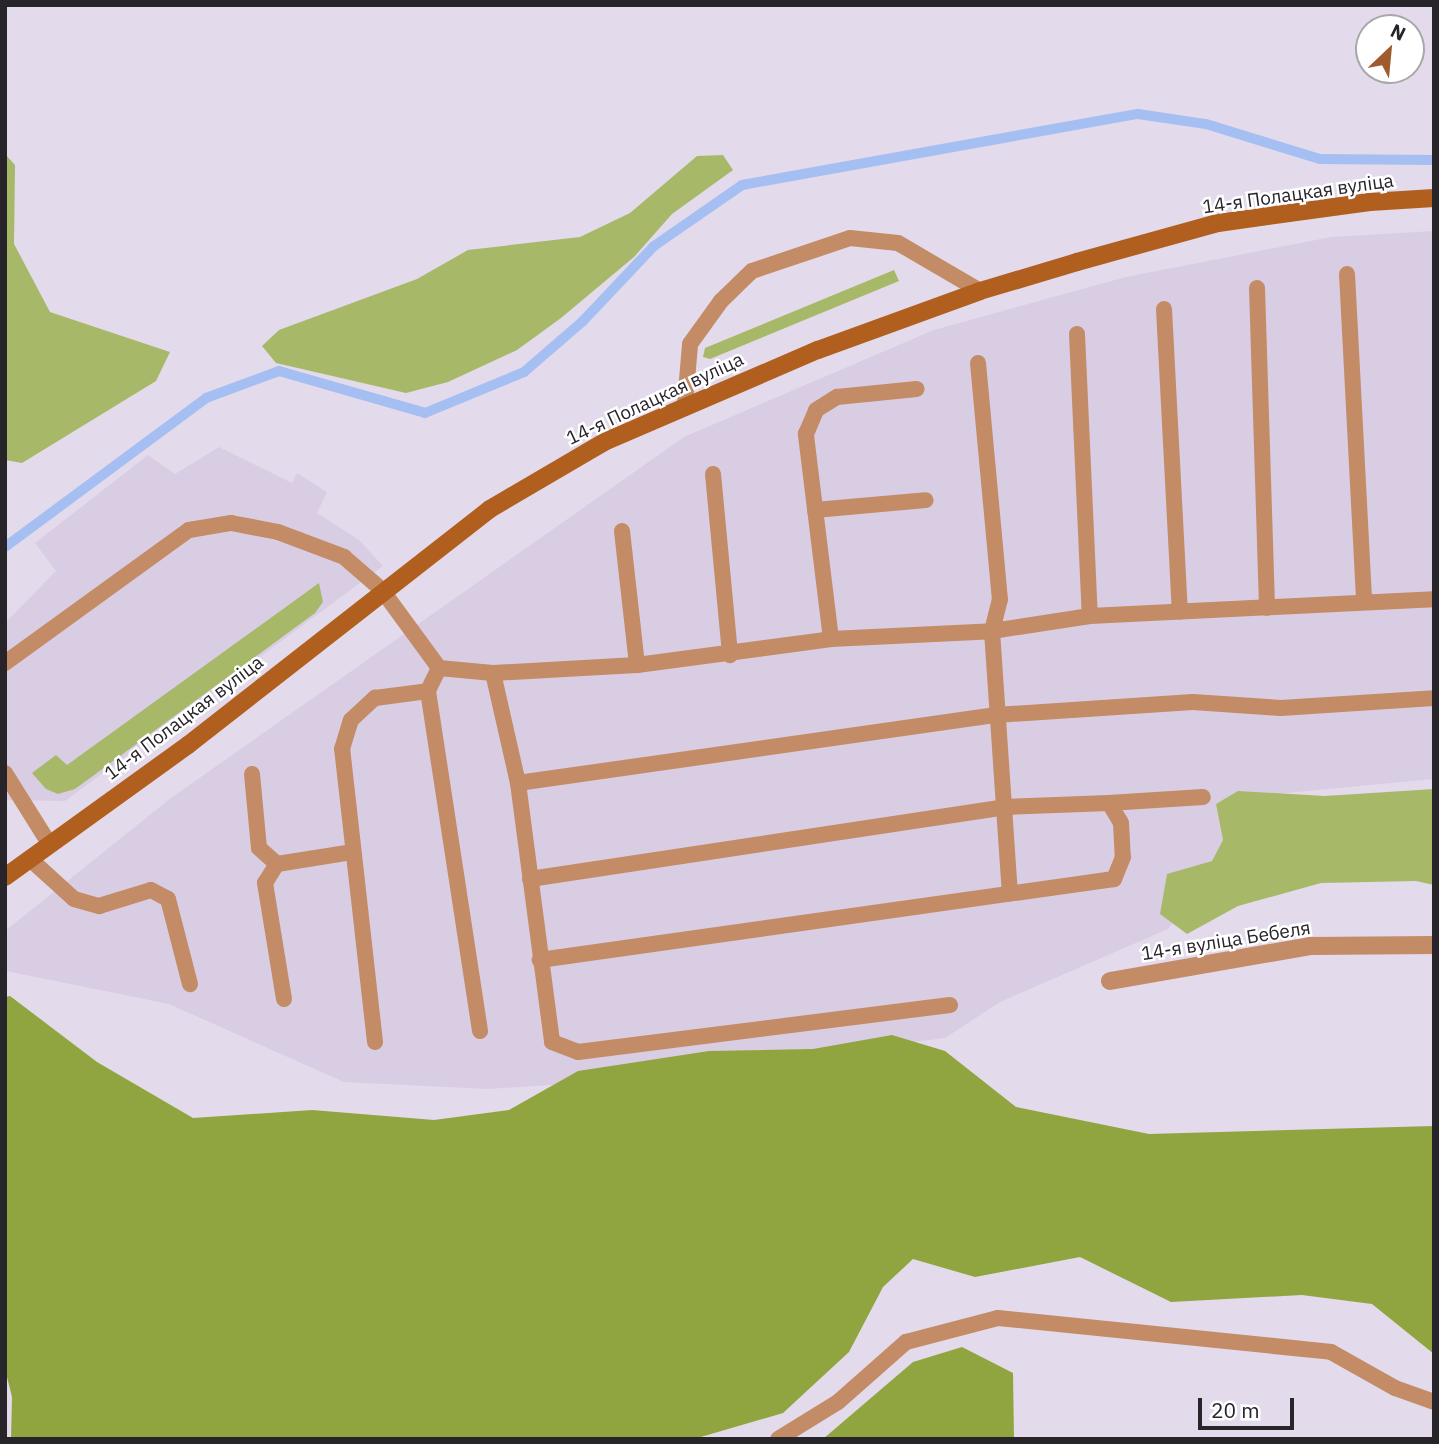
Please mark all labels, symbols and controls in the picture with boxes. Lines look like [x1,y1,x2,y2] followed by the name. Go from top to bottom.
[1355,14,1425,84] north arrow
[1387,18,1410,46] text: N
[1201,169,1395,219] street label: 14-я Полацкая вуліца
[563,348,747,450] street label: 14-я Полацкая вуліца
[100,651,268,785] street label: 14-я Полацкая вуліца
[1140,916,1312,966] street label: 14-я вуліца Бебеля
[1201,1384,1297,1428] scale bar
[1211,1396,1260,1424] text: 20 m

